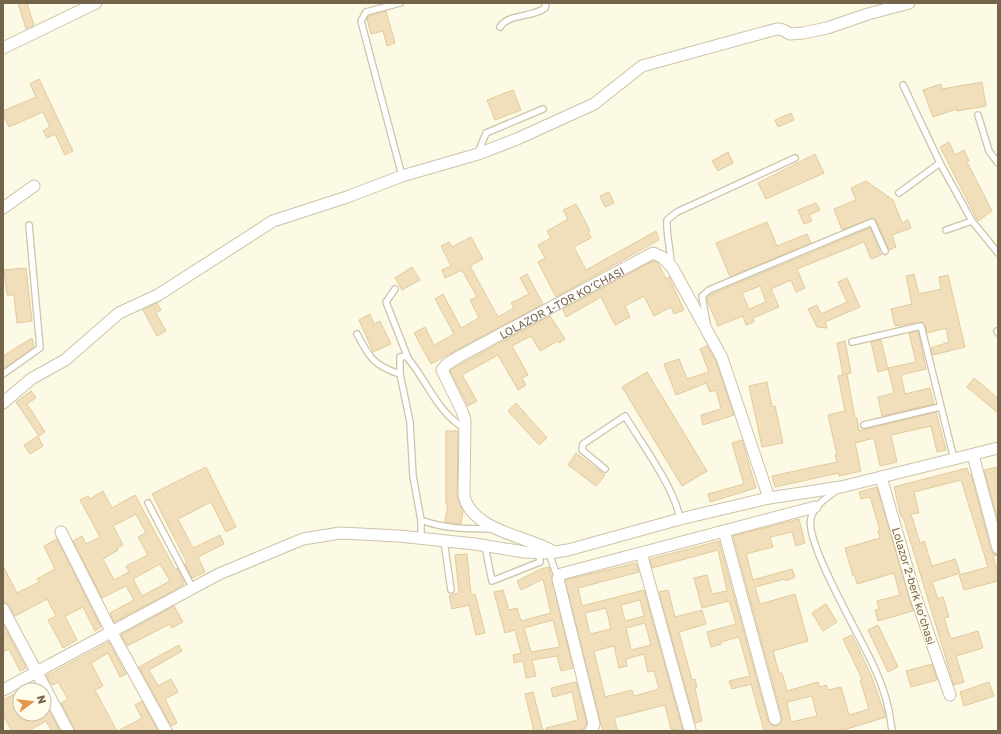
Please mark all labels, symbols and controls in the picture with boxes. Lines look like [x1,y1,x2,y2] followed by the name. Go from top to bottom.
[497,263,626,340] street label: LOLAZOR 1-TOR KO‘CHASI
[890,526,938,646] street label: Lolazor 2-berk koʼchasi
[12,682,52,722] north arrow
[35,694,50,705] text: N

